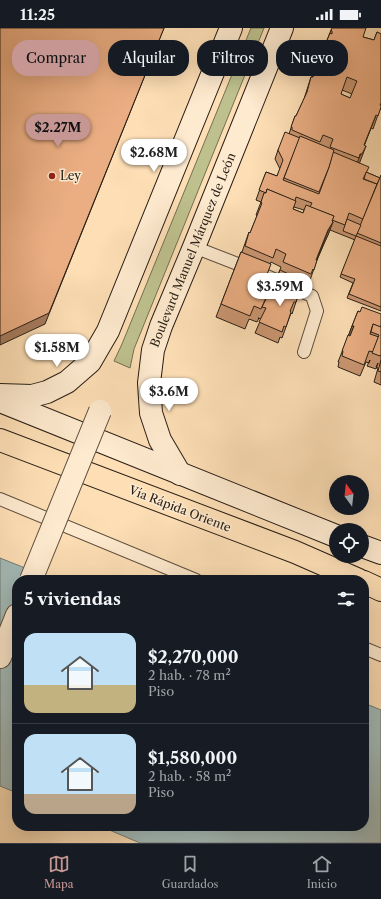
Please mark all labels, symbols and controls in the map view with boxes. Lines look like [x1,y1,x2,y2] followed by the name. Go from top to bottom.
[20,5,55,24] text: 11:25
[12,40,100,76] chip: Comprar
[108,40,189,76] chip: Alquilar
[197,40,268,76] chip: Filtros
[276,40,348,76] chip: Nuevo
[25,114,91,148] pin: $2.27M
[35,119,81,135] text: $2.27M
[121,139,187,173] pin: $2.68M
[130,144,178,160] text: $2.68M
[147,150,239,349] street label: Boulevard Manuel Márquez de León
[60,168,81,183] place label: Ley
[47,171,57,181] marker: Ley
[247,273,313,307] pin: $3.59M
[257,278,303,294] text: $3.59M
[24,334,90,368] pin: $1.58M
[34,339,80,355] text: $1.58M
[141,378,197,412] pin: $3.6M
[149,383,189,399] text: $3.6M
[329,475,369,515] north arrow
[329,475,369,563] map controls
[126,482,234,535] street label: Vía Rápida Oriente
[329,523,369,563] button: locate
[335,588,357,610] icon: filters
[24,589,121,609] text: 5 viviendas
[148,647,239,667] text: $2,270,000
[56,649,104,697] icon: home
[148,667,231,683] text: 2 hab. · 78 m²
[148,683,174,699] text: Piso
[148,748,237,768] text: $1,580,000
[56,750,104,798] icon: home
[148,768,231,784] text: 2 hab. · 58 m²
[148,784,174,800] text: Piso
[44,853,74,891] tab: Mapa
[162,853,218,891] tab: Guardados
[307,853,337,891] tab: Inicio

